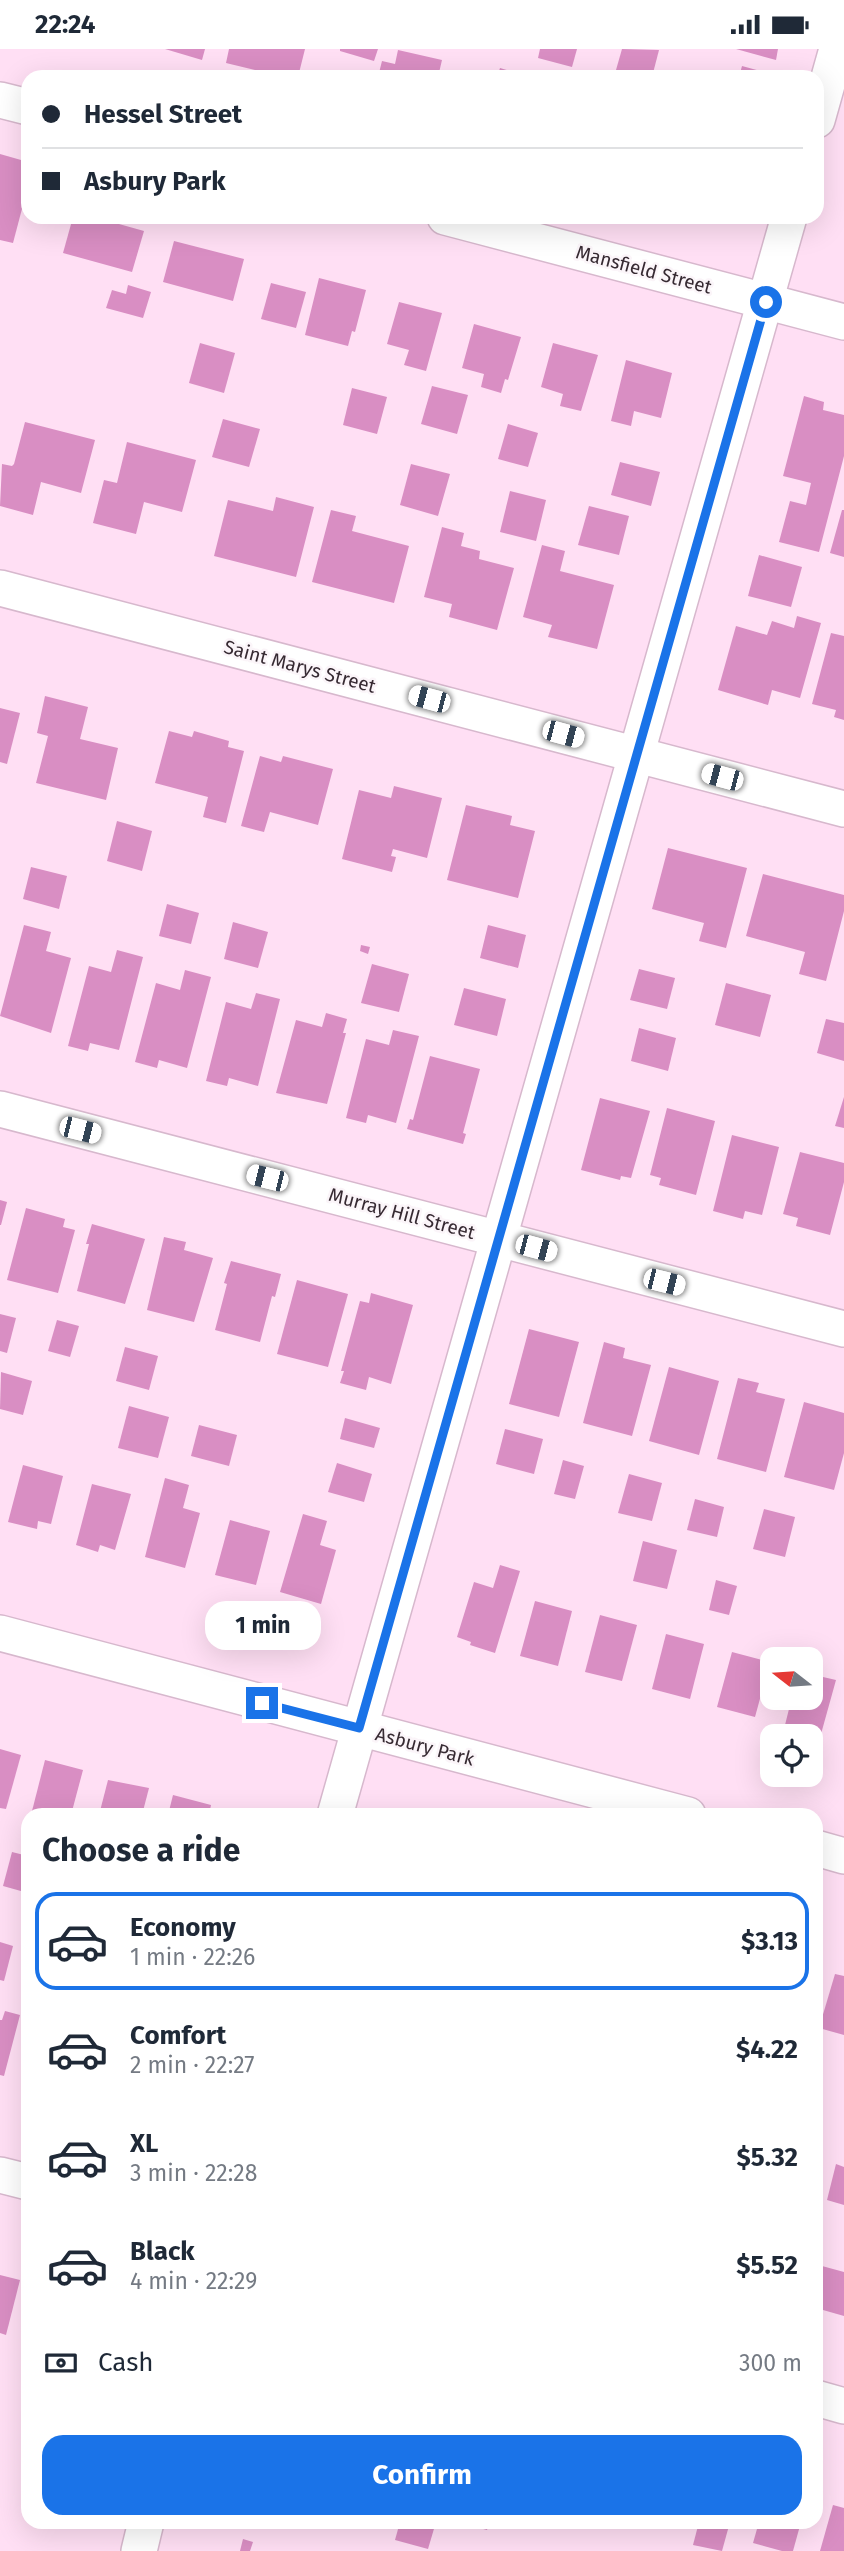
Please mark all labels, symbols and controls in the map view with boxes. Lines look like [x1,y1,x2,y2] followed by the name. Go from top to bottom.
[35,9,96,40] text: 22:24
[84,99,242,130] text: Hessel Street
[84,166,226,197] text: Asbury Park
[573,240,715,299] street label: Mansfield Street
[750,286,782,318] route start
[221,635,378,698] street label: Saint Marys Street
[406,683,453,715] car
[540,718,587,750] car
[699,761,746,793] car
[58,1115,103,1145] car
[245,1163,290,1193] car
[326,1183,478,1244] street label: Murray Hill Street
[513,1232,560,1264] car
[642,1267,687,1297] car
[204,1601,320,1651] callout: 1 min
[235,1611,291,1639] text: 1 min
[760,1647,822,1710] north arrow
[760,1647,823,1787] map controls
[246,1687,278,1719] route end
[373,1722,477,1771] street label: Asbury Park
[760,1724,823,1787] button: locate
[42,1831,240,1869] text: Choose a ride
[46,1910,109,1973] icon: car
[130,1912,236,1943] text: Economy
[741,1926,798,1957] text: $3.13
[130,1943,255,1971] text: 1 min · 22:26
[46,2018,109,2081] icon: car
[130,2020,226,2051] text: Comfort
[736,2034,798,2065] text: $4.22
[130,2051,255,2079] text: 2 min · 22:27
[46,2126,109,2189] icon: car
[130,2128,158,2159] text: XL
[736,2142,798,2173] text: $5.32
[130,2159,257,2187] text: 3 min · 22:28
[46,2234,109,2297] icon: car
[130,2236,195,2267] text: Black
[736,2250,798,2281] text: $5.52
[130,2267,257,2295] text: 4 min · 22:29
[42,2344,80,2382] icon: cash
[98,2347,154,2378] text: Cash
[739,2349,802,2377] text: 300 m
[42,2435,802,2515] button: Confirm

